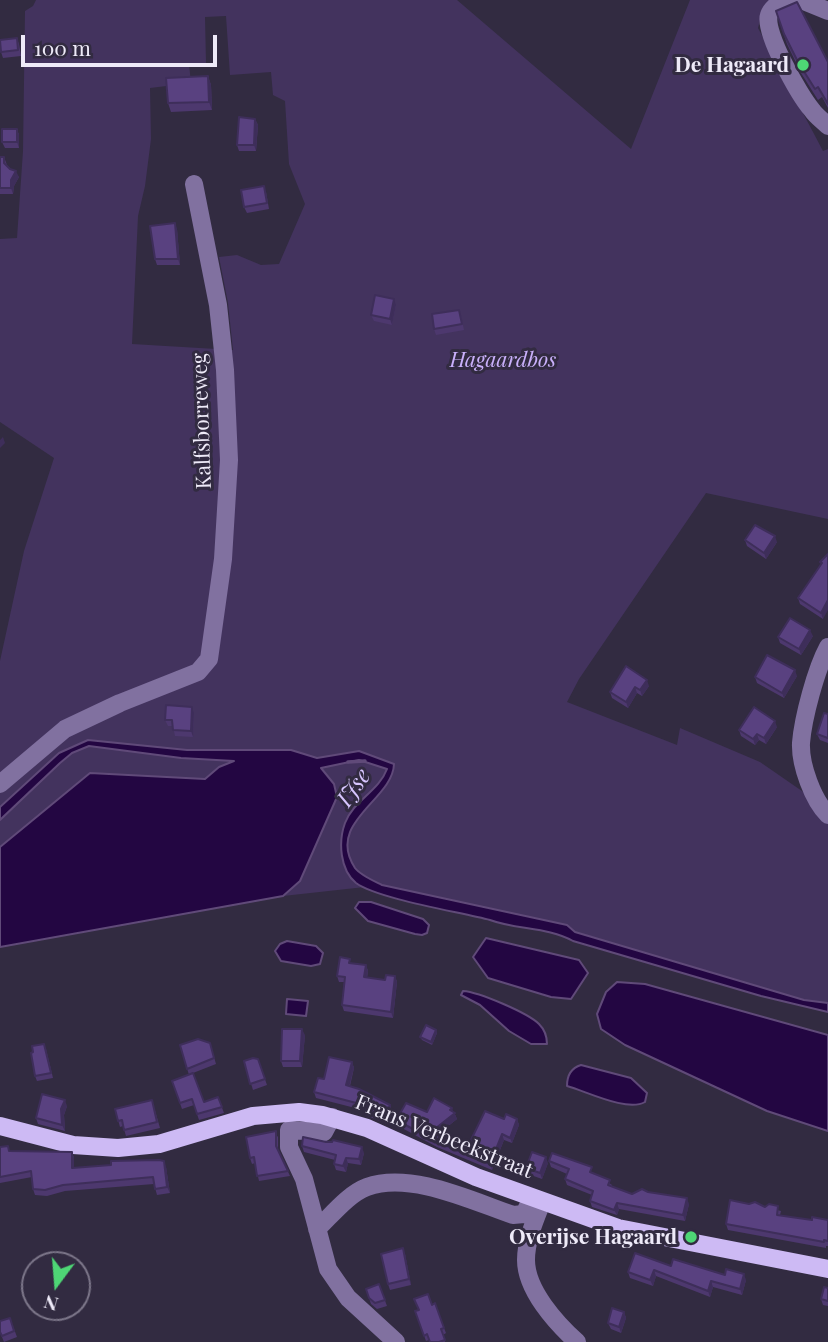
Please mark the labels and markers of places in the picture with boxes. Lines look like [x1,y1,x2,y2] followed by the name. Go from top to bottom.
[674,52,789,78] place label: De Hagaard
[795,57,811,73] marker: De Hagaard
[509,1224,677,1250] place label: Overijse Hagaard
[683,1229,699,1245] marker: Overijse Hagaard

